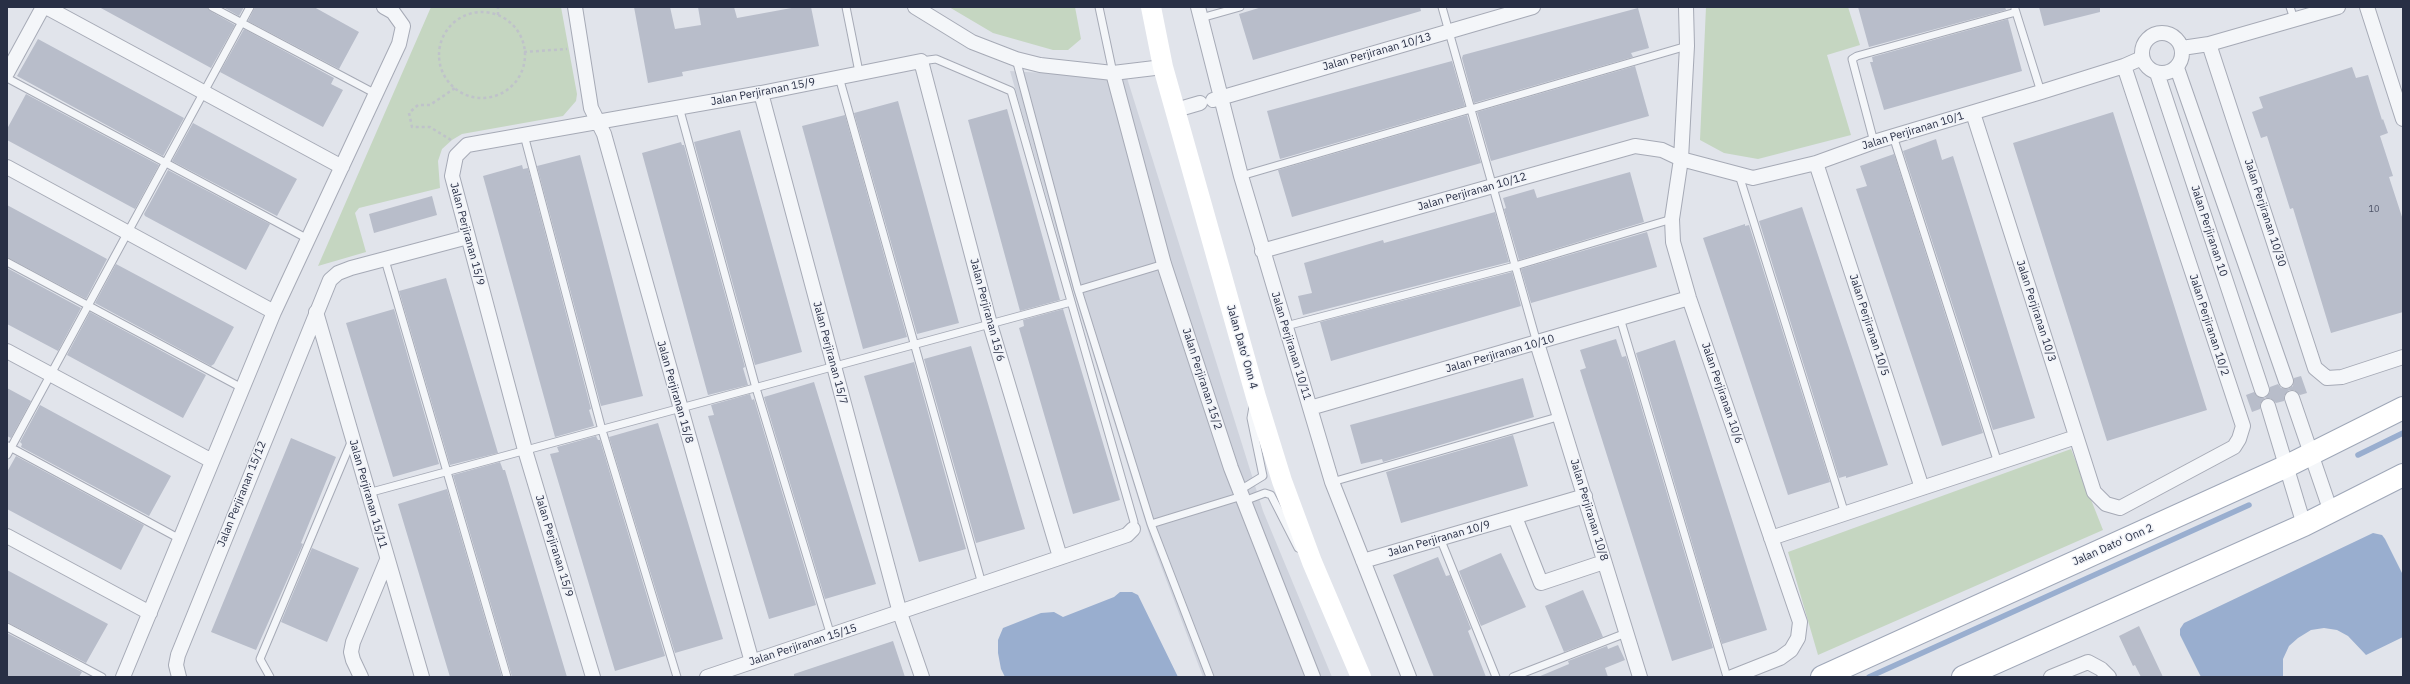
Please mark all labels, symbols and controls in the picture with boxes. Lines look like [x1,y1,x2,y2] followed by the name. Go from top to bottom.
[1321,30,1433,74] street label: Jalan Perjiranan 10/13
[710,75,816,109] street label: Jalan Perjiranan 15/9
[1860,109,1966,153] street label: Jalan Perjiranan 10/1
[2241,157,2289,269] street label: Jalan Perjiranan 10/30
[1416,170,1528,214] street label: Jalan Perjiranan 10/12
[447,181,487,287] street label: Jalan Perjiranan 15/9
[2188,184,2230,278] street label: Jalan Perjiranan 10
[2369,204,2379,214] house number: 10
[967,257,1007,363] street label: Jalan Perjiranan 15/6
[2013,259,2059,363] street label: Jalan Perjiranan 10/3
[1846,273,1892,377] street label: Jalan Perjiranan 10/5
[2186,273,2232,377] street label: Jalan Perjiranan 10/2
[1268,290,1314,402] street label: Jalan Perjiranan 10/11
[810,300,850,406] street label: Jalan Perjiranan 15/7
[1224,303,1260,391] street label: Jalan Dato' Onn 4
[1179,327,1225,431] street label: Jalan Perjiranan 15/2
[1444,332,1556,376] street label: Jalan Perjiranan 10/10
[654,339,696,445] street label: Jalan Perjiranan 15/8
[1698,341,1746,445] street label: Jalan Perjiranan 10/6
[346,438,390,550] street label: Jalan Perjiranan 15/11
[215,439,269,549] street label: Jalan Perjiranan 15/12
[1567,457,1611,563] street label: Jalan Perjiranan 10/8
[532,493,576,599] street label: Jalan Perjiranan 15/9
[1386,518,1492,560] street label: Jalan Perjiranan 10/9
[2071,521,2155,569] street label: Jalan Dato' Onn 2
[747,621,859,669] street label: Jalan Perjiranan 15/15

